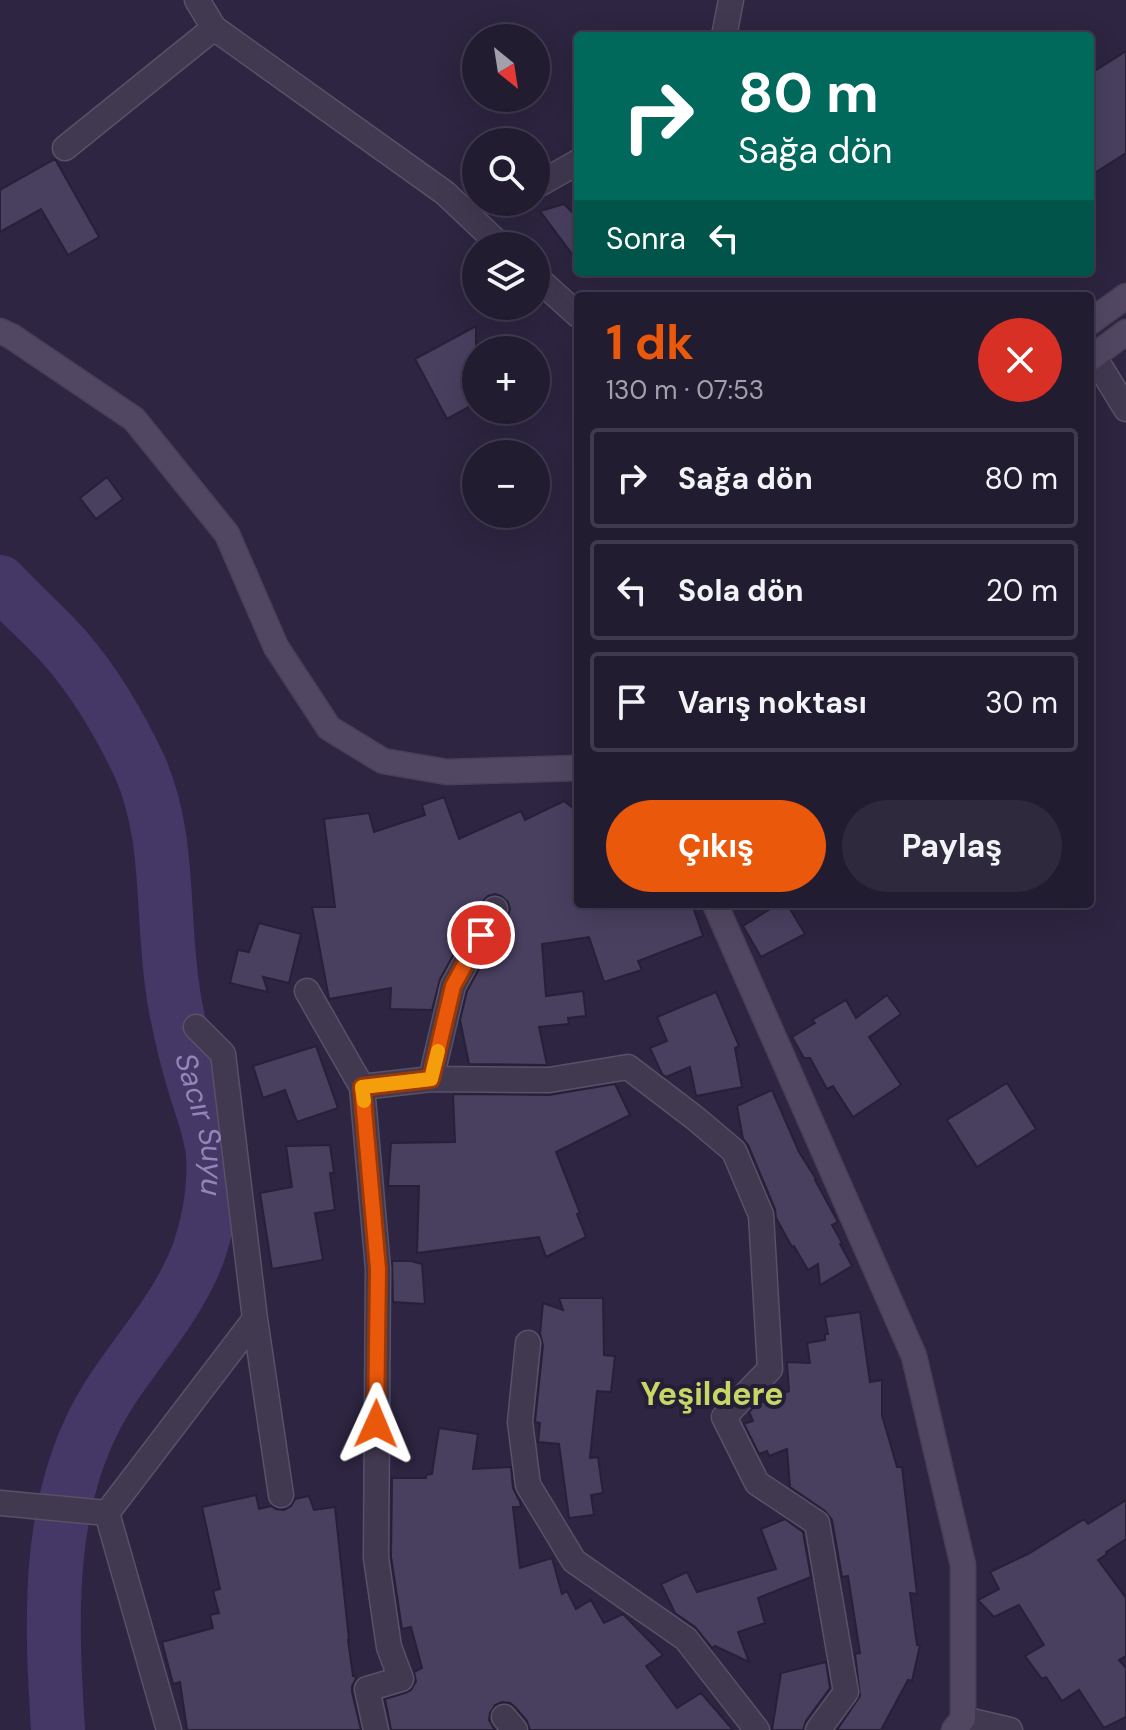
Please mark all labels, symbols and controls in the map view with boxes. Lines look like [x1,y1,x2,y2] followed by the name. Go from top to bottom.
[462,24,550,112] north arrow
[462,24,550,528] map controls
[738,56,879,129] text: 80 m
[606,64,710,168] icon: right
[738,127,892,174] text: Sağa dön
[462,128,550,216] button: search
[702,216,746,260] icon: left
[606,219,686,258] text: Sonra
[462,232,550,320] button: layers
[606,311,694,374] text: 1 dk
[978,318,1062,402] button: close
[462,336,550,424] button: +
[606,373,764,407] text: 130 m · 07:53
[462,440,550,528] button: −
[610,456,654,500] icon: right
[678,459,813,498] text: Sağa dön
[985,459,1058,498] text: 80 m
[610,568,654,612] icon: left
[678,571,804,610] text: Sola dön
[986,571,1058,610] text: 20 m
[610,680,654,724] icon: arrive
[678,683,867,722] text: Varış noktası
[985,683,1058,722] text: 30 m
[606,800,826,892] button: Çıkış
[842,800,1062,892] button: Paylaş
[447,901,515,969] pin
[459,913,503,957] icon: arrive
[167,1048,233,1198] water label: Sacır Suyu
[640,1373,784,1415] district label: Yeşildere
[334,1382,418,1466] position arrow

